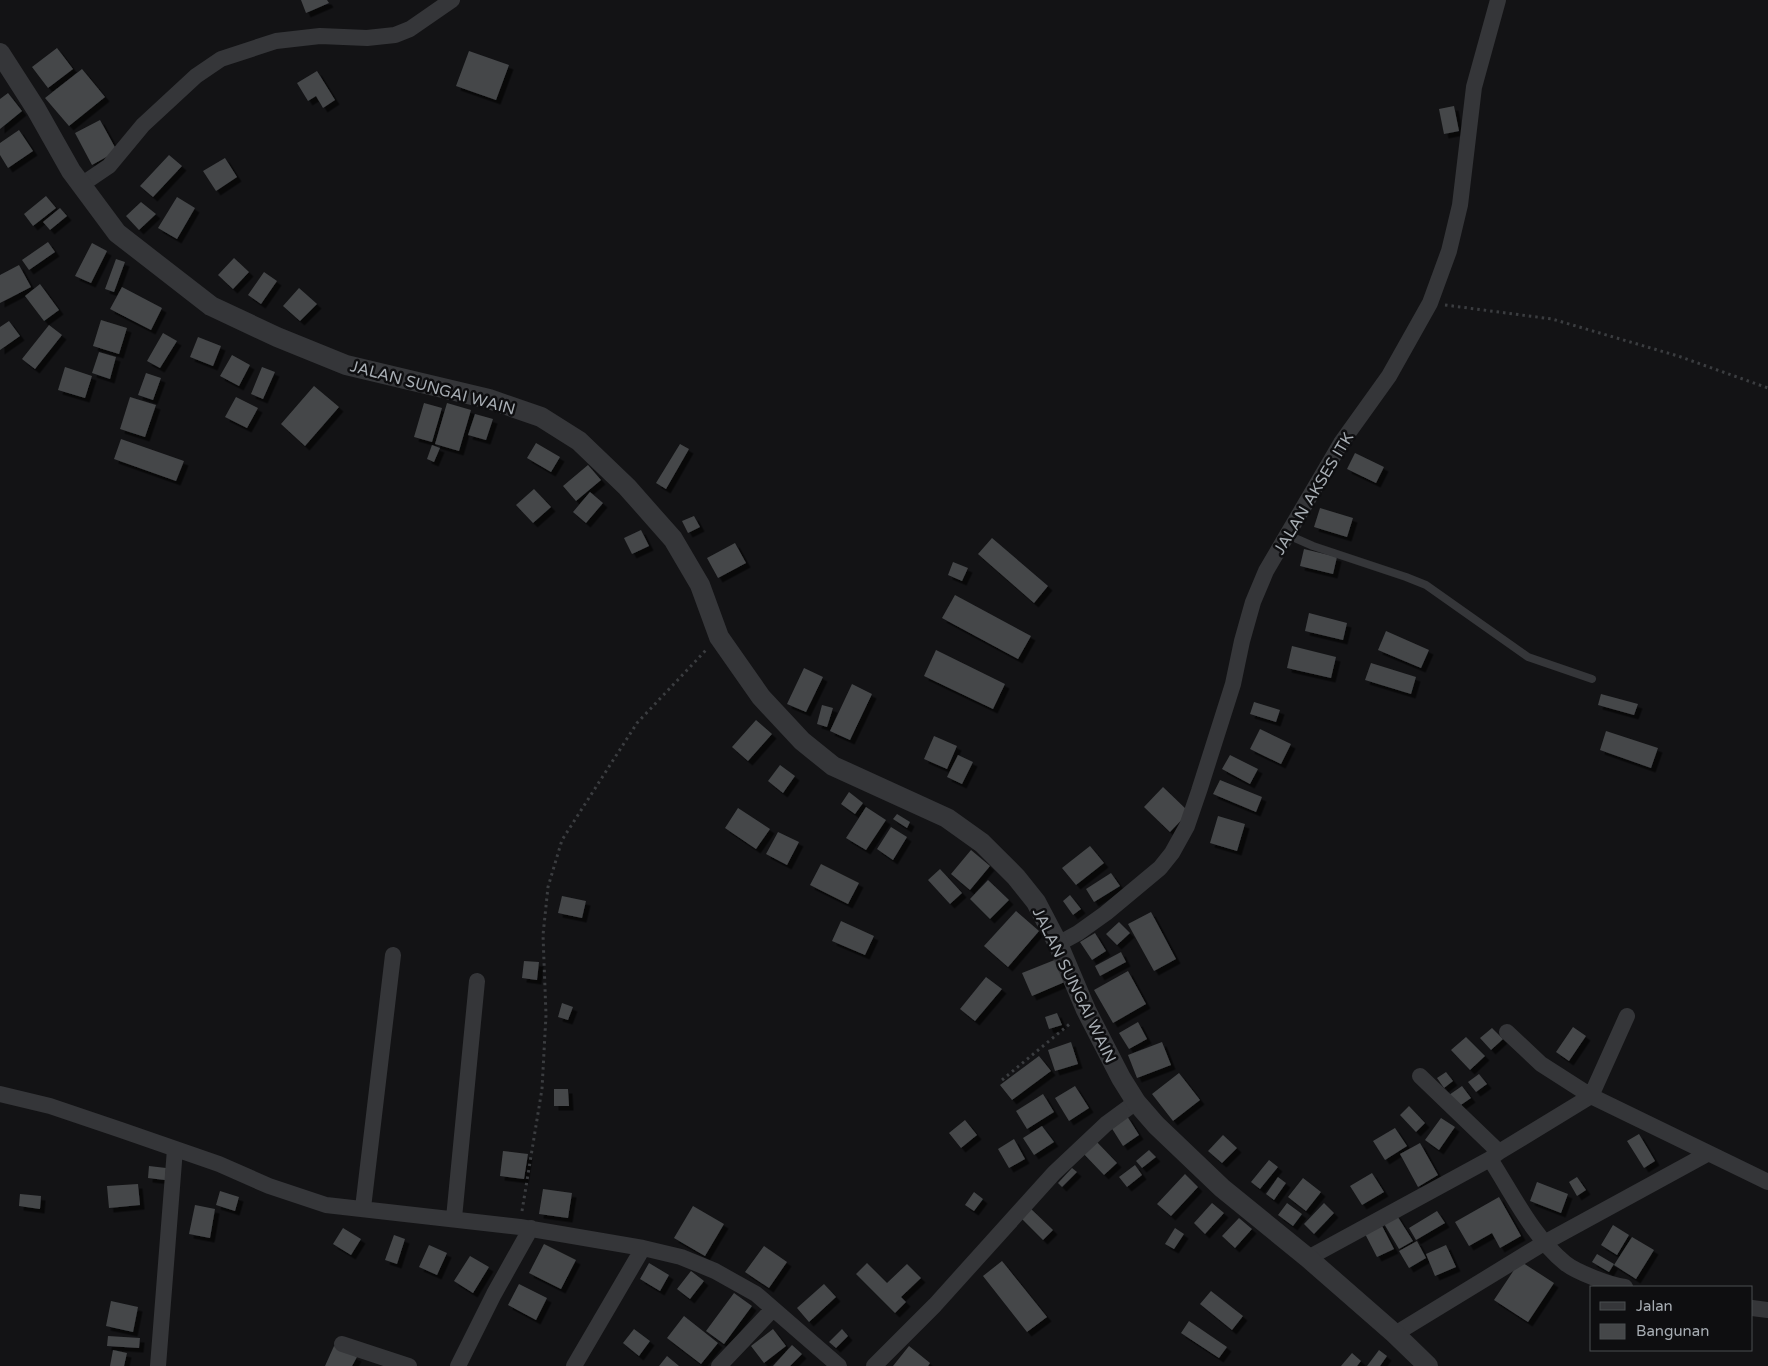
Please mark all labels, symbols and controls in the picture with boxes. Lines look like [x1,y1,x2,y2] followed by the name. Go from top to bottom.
[348,356,518,420] street label: JALAN SUNGAI WAIN
[1269,429,1358,558] street label: JALAN AKSES ITK
[1028,904,1120,1066] street label: JALAN SUNGAI WAIN
[1590,1286,1753,1351] legend
[1636,1297,1673,1315] text: Jalan
[1636,1322,1709,1340] text: Bangunan

